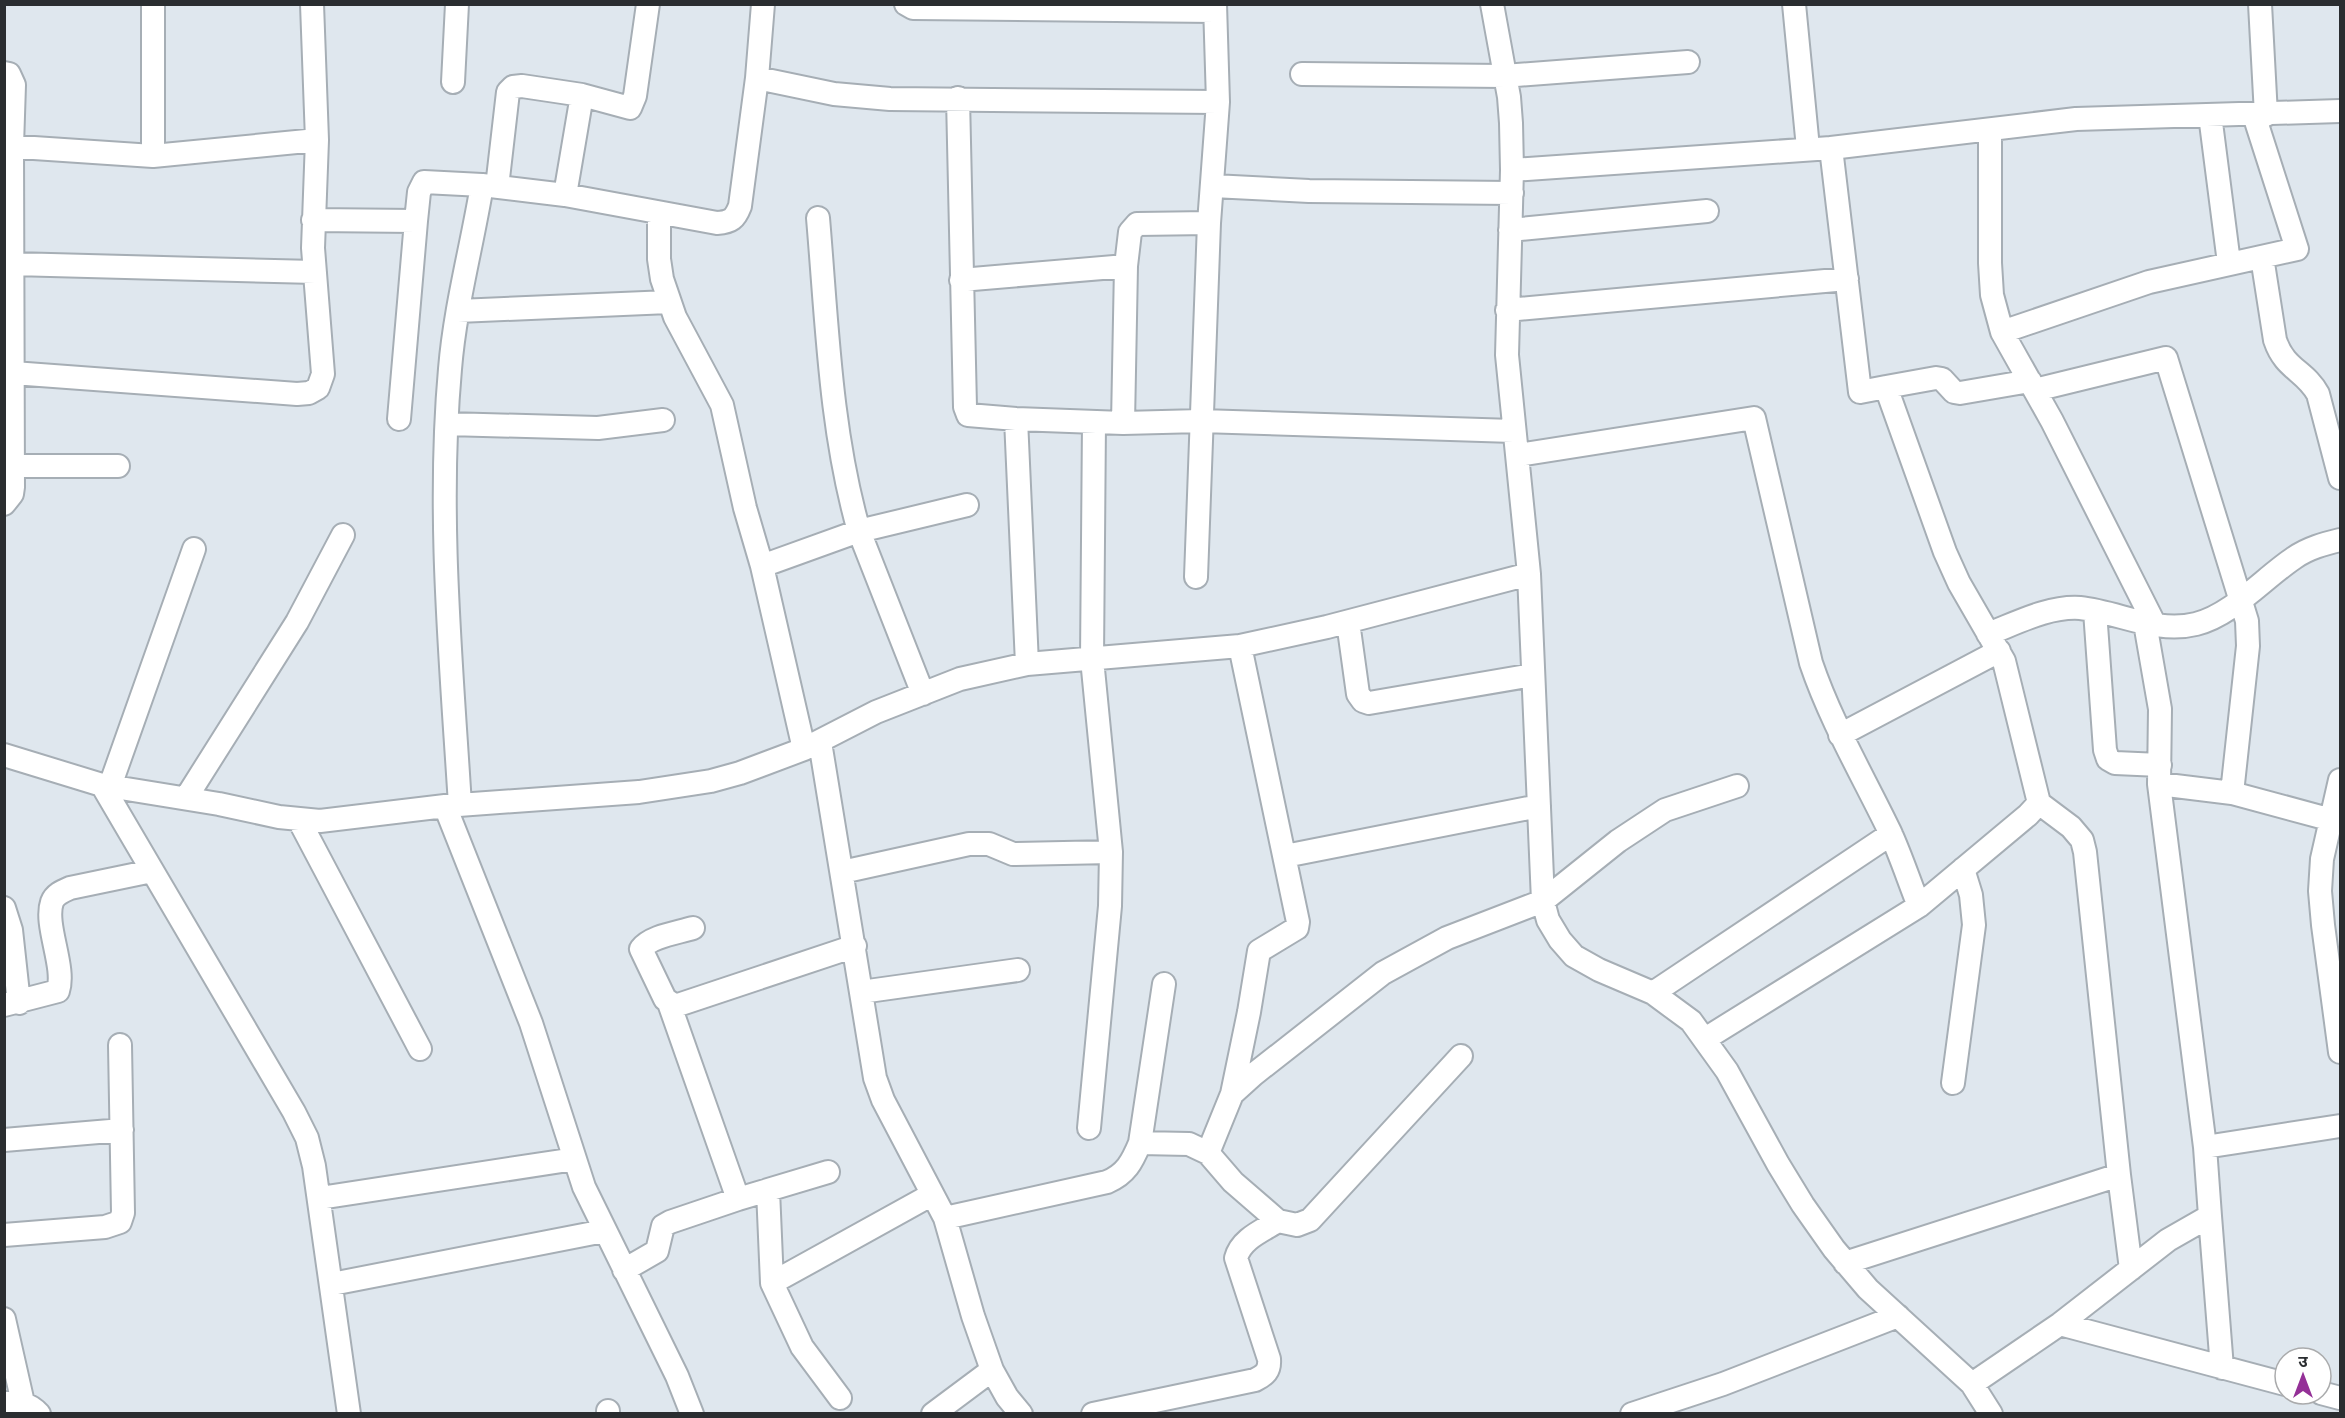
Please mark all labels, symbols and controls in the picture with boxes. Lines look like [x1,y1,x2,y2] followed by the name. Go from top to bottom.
[2273,1346,2333,1406] north arrow
[2298,1351,2308,1371] text: उ

